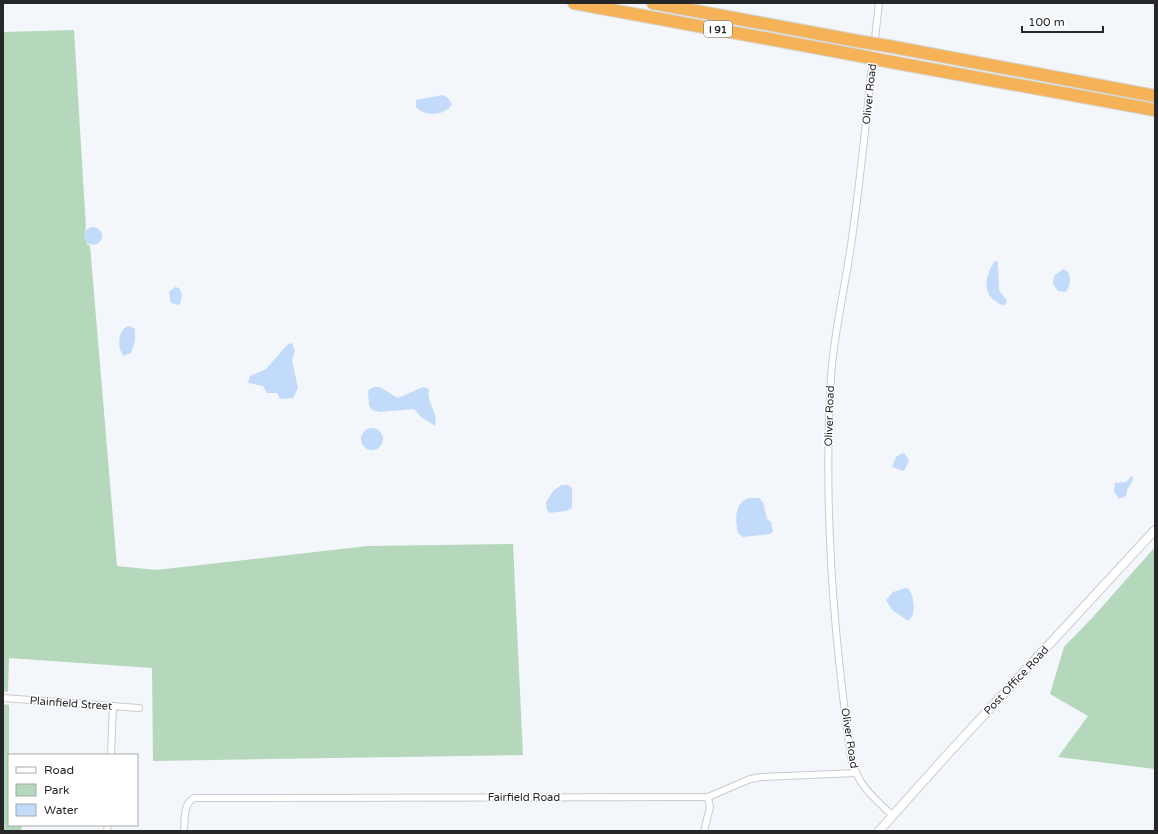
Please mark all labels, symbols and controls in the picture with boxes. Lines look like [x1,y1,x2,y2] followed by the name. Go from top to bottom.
[1022,8,1103,34] scale bar
[1028,15,1065,29] text: 100 m
[704,21,732,37] road number: I 91
[860,63,879,125] street label: Oliver Road
[822,385,837,447] street label: Oliver Road
[981,643,1052,717] street label: Post Office Road
[29,694,113,713] street label: Plainfield Street
[838,707,861,769] street label: Oliver Road
[8,754,138,826] legend
[44,763,74,777] text: Road
[44,783,70,797] text: Park
[488,791,560,804] street label: Fairfield Road
[44,803,79,817] text: Water

